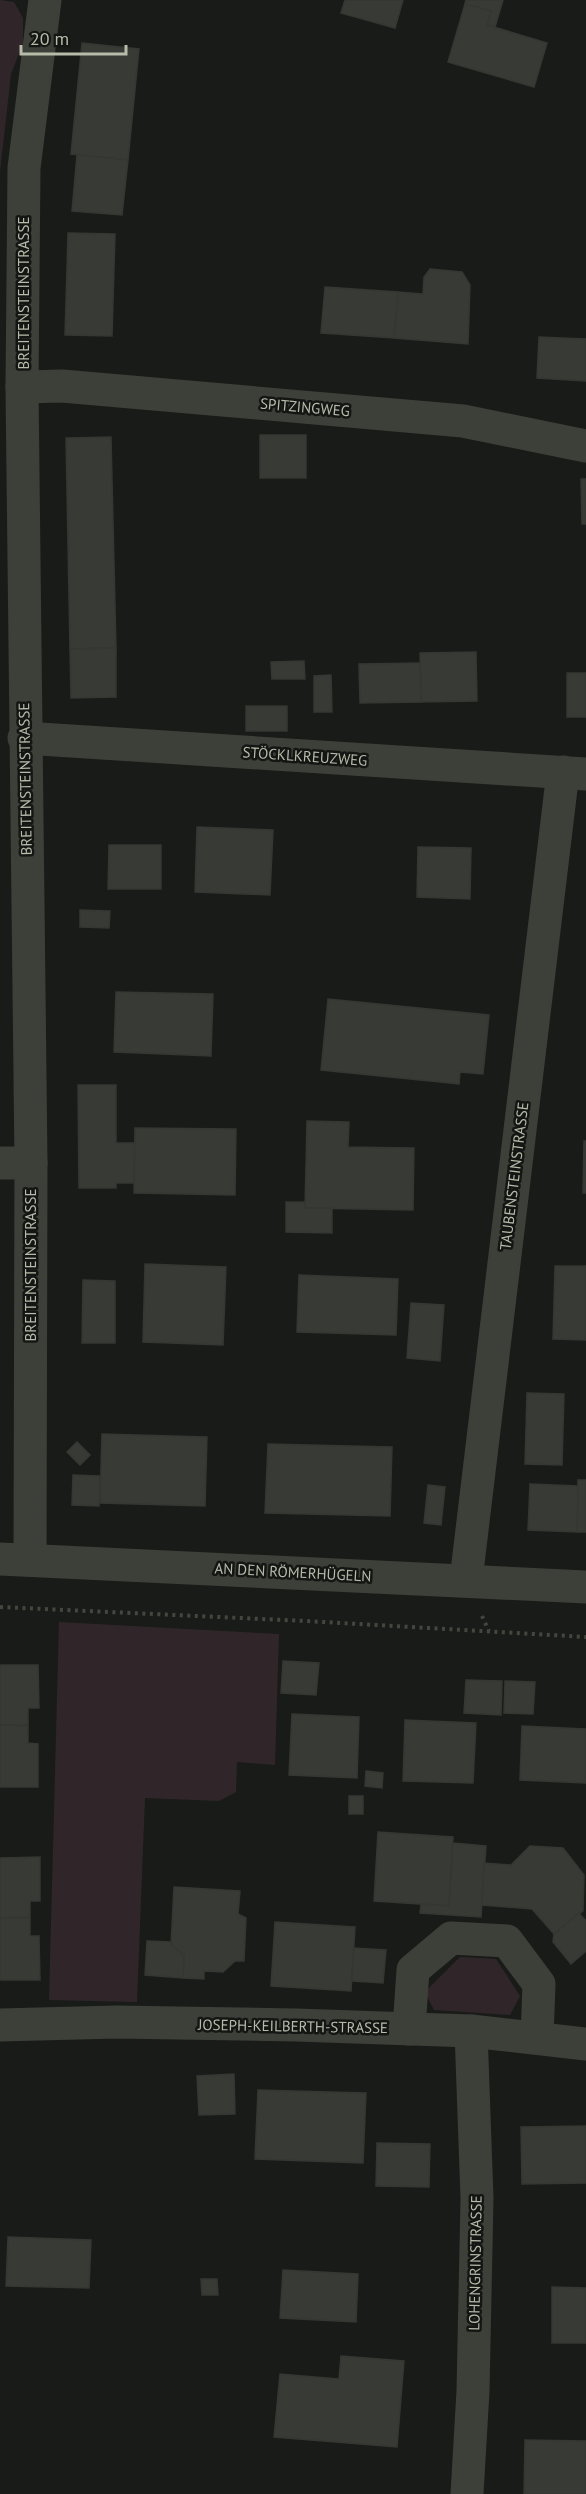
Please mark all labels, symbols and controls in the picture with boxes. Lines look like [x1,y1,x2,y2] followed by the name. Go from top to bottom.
[21,18,126,56] scale bar
[30,27,69,50] text: 20 m
[14,217,33,369] street label: BREITENSTEINSTRASSE
[259,394,351,420] street label: SPITZINGWEG
[14,702,36,856] street label: BREITENSTEINSTRASSE
[242,742,368,770] street label: STÖCKLKREUZWEG
[495,1101,533,1251] street label: TAUBENSTEINSTRASSE
[21,1189,40,1341] street label: BREITENSTEINSTRASSE
[214,1558,372,1586] street label: AN DEN RÖMERHÜGELN
[197,2015,388,2037] street label: JOSEPH-KEILBERTH-STRASSE
[464,2195,486,2331] street label: LOHENGRINSTRASSE

